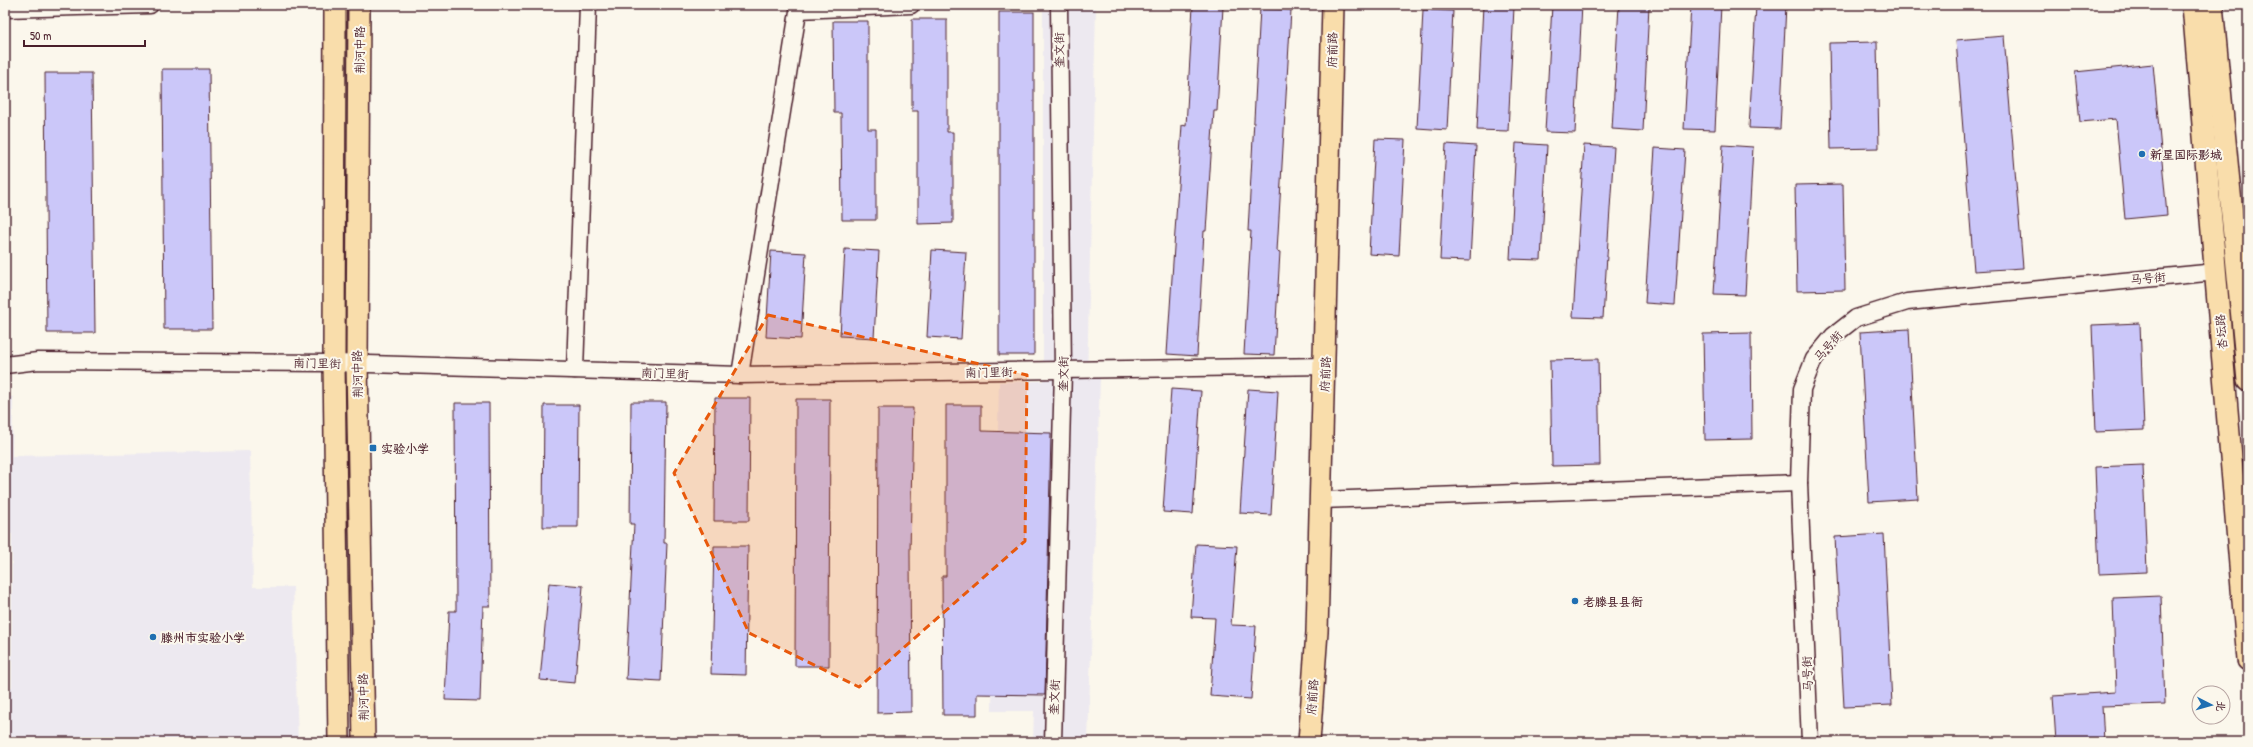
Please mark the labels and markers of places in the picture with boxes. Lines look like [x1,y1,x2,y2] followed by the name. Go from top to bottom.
[2150,146,2222,163] place label: 新星国际影城
[2137,149,2147,159] marker: 新星国际影城
[381,440,429,457] place label: 实验小学
[368,443,378,453] marker: 实验小学
[1583,593,1643,610] place label: 老滕县县衙
[1570,596,1580,606] marker: 老滕县县衙
[161,629,245,646] place label: 滕州市实验小学
[148,632,158,642] marker: 滕州市实验小学

